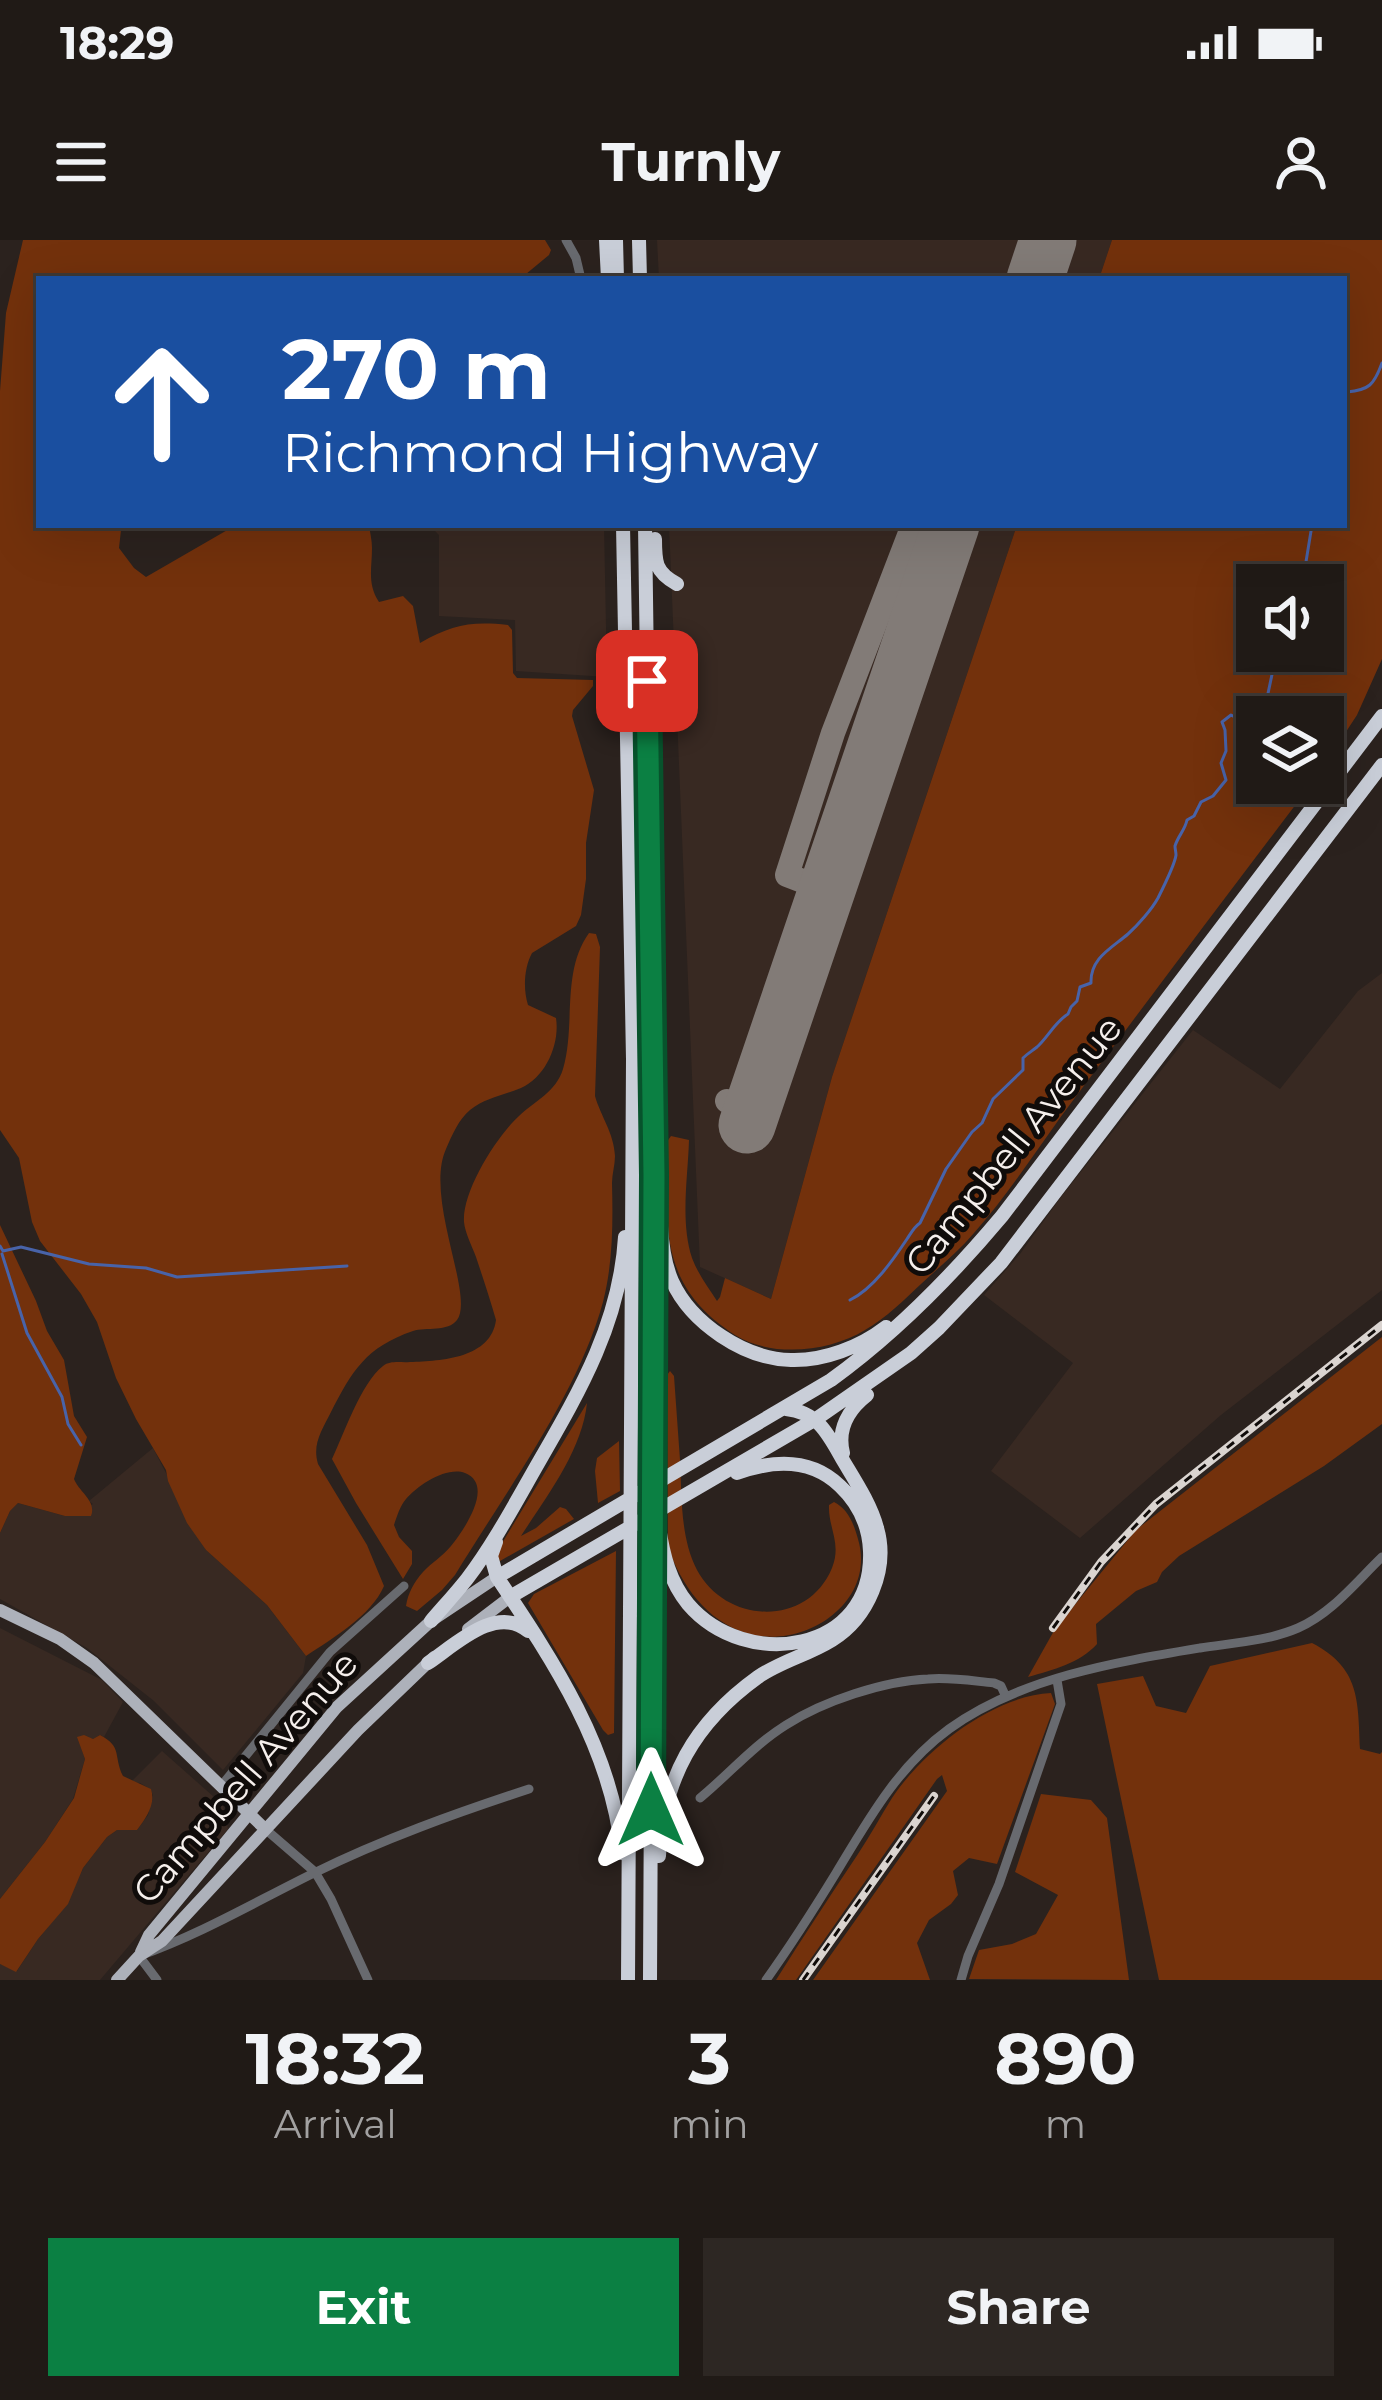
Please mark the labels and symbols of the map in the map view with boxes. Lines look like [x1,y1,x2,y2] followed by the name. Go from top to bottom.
[596,630,698,732] pin
[895,1007,1131,1283] street label: Campbell Avenue
[123,1642,367,1912] street label: Campbell Avenue
[588,1747,714,1873] position arrow

